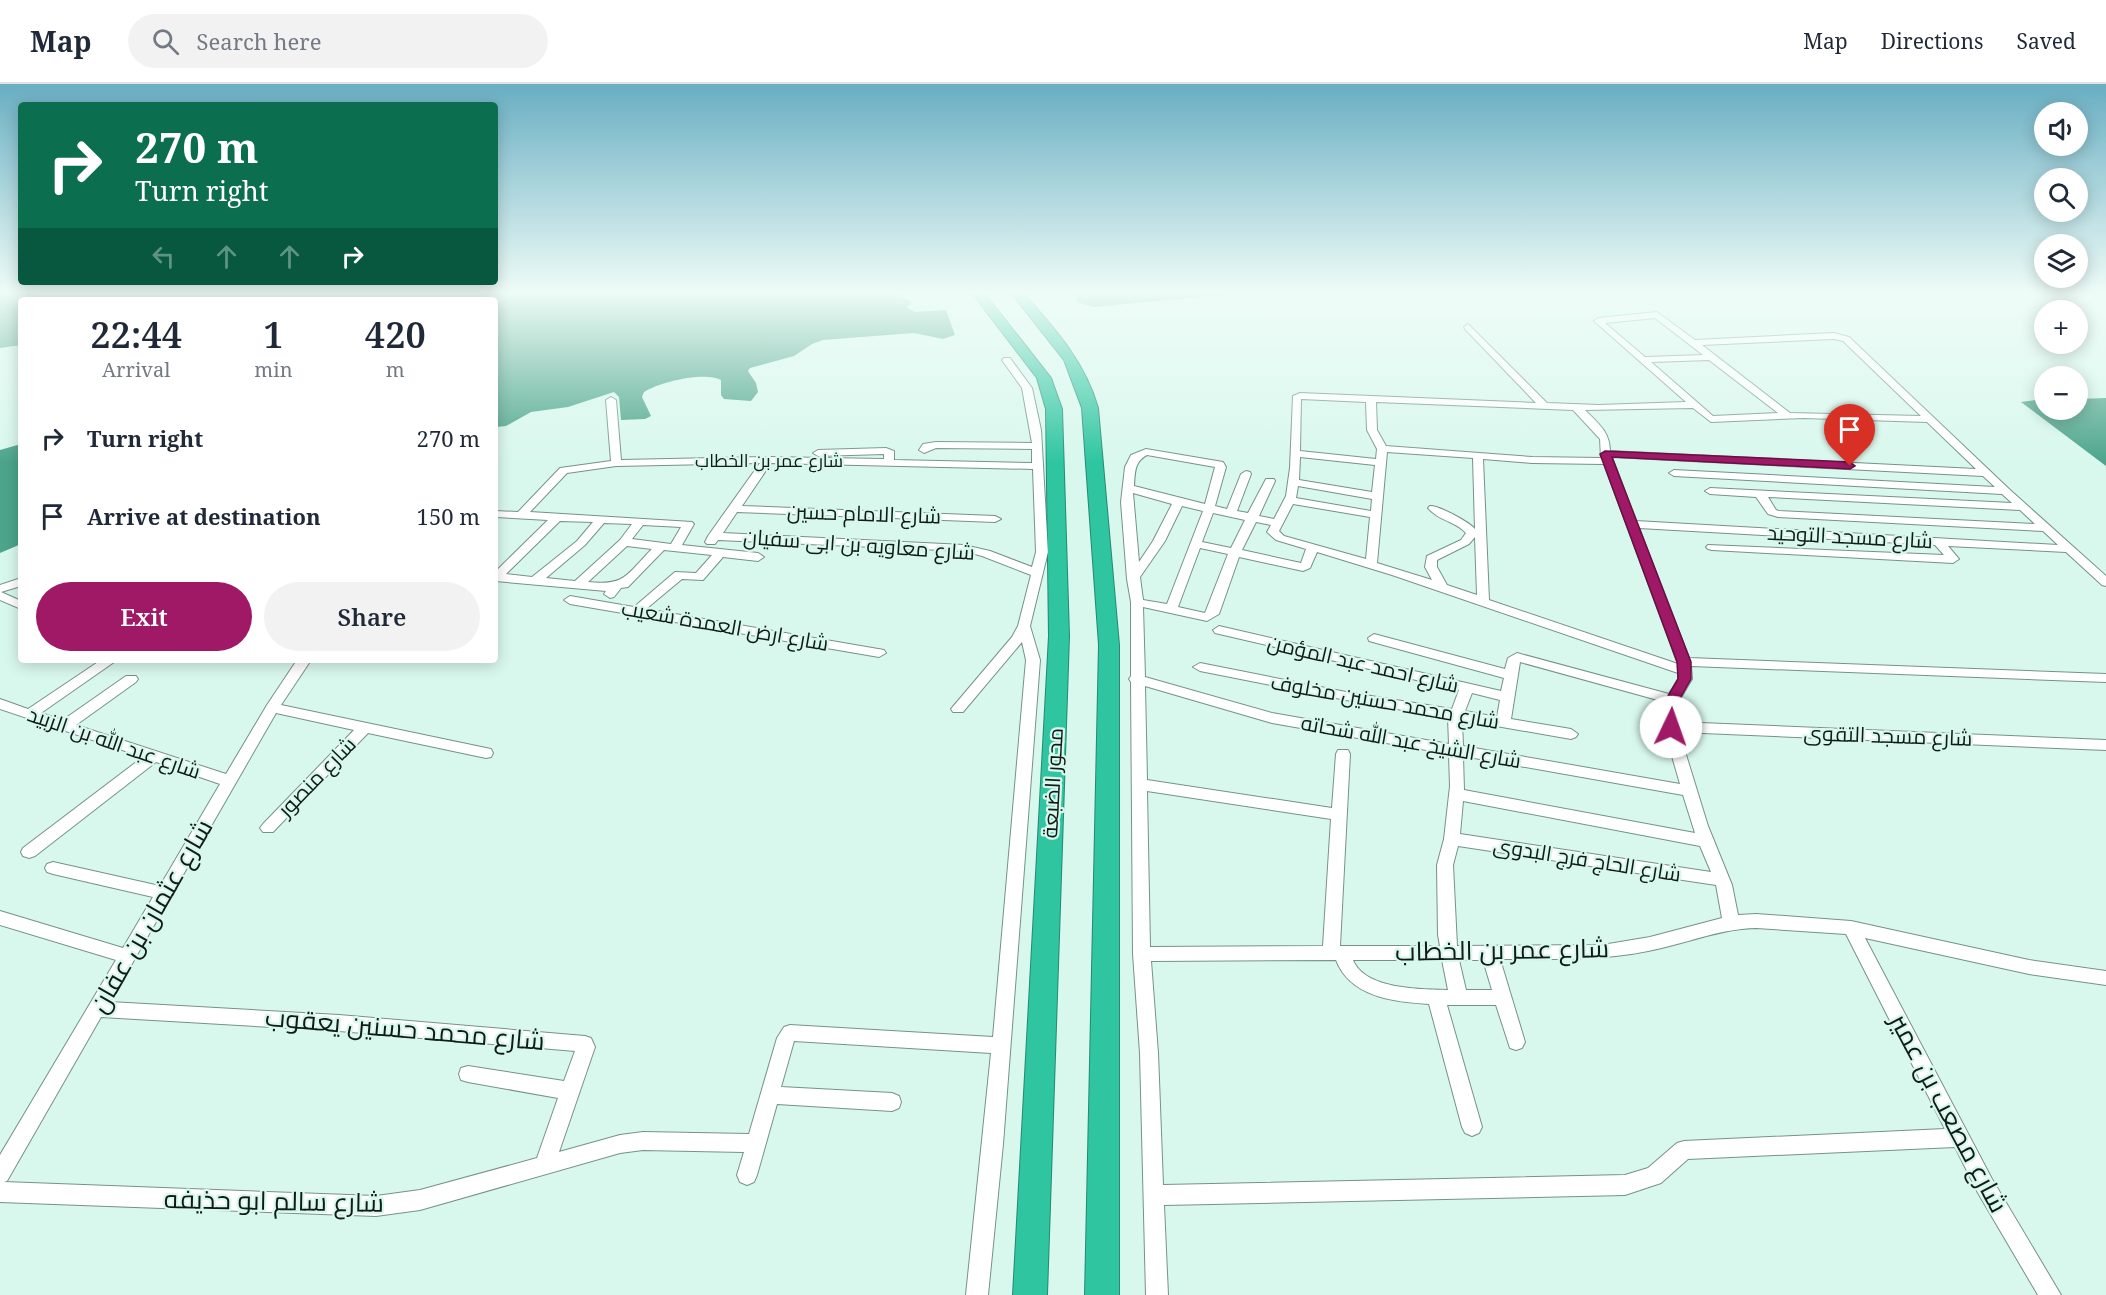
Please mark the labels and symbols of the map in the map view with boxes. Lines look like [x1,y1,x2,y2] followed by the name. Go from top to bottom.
[1824,404,1875,466] pin
[695,448,843,473] street label: شارع عمر بن الخطاب
[786,496,942,531] street label: شارع الامام حسين
[1766,518,1934,555] street label: شارع مسجد التوحيد
[742,522,976,567] street label: شارع معاويه بن ابى سفيان
[619,593,831,658] street label: شارع ارض العمدة شعيب
[1265,627,1462,700] street label: شارع احمد عبد المؤمن
[1268,667,1502,736] street label: شارع محمد حسنين مخلوف
[1639,695,1703,759] position arrow
[24,699,205,786] street label: شارع عبد الله بن الزبيد
[1299,708,1523,775] street label: شارع الشيخ عبد الله شحاته
[1803,718,1973,753] street label: شارع مسجد التقوى
[1035,727,1069,839] street label: محور الضبعة
[270,730,362,824] street label: شارع منصور
[80,812,220,1019] street label: شارع عثمان بن عفان
[1491,830,1683,889] street label: شارع الحاج فرج البدوى
[1395,929,1609,969] street label: شارع عمر بن الخطاب
[264,998,546,1058] street label: شارع محمد حسنين يعقوب
[1881,1005,2018,1218] street label: شارع مصعب بن عمير
[164,1180,384,1221] street label: شارع سالم ابو حذيفه

